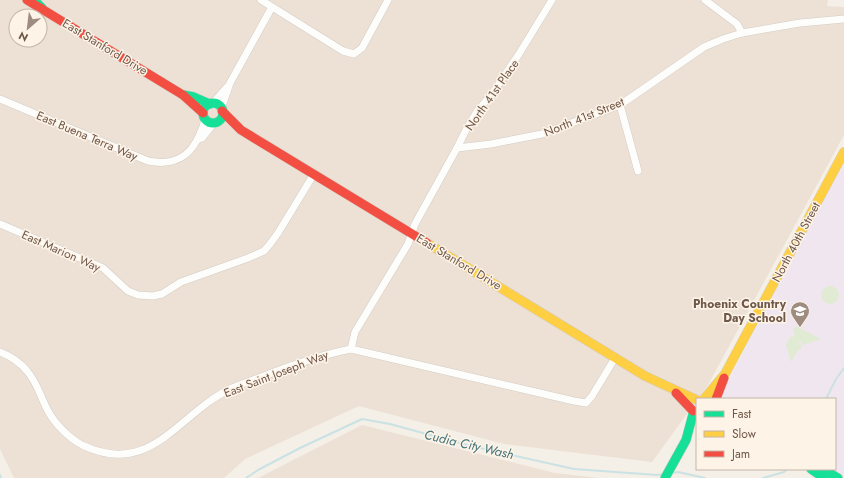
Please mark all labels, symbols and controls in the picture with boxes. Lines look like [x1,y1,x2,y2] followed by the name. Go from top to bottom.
[8,8,48,48] north arrow
[59,14,151,80] street label: East Stanford Drive
[16,28,31,46] text: N
[461,56,523,134] street label: North 41st Place
[541,93,627,141] street label: North 41st Street
[34,107,141,166] street label: East Buena Terra Way
[767,199,825,285] street label: North 40th Street
[19,226,104,277] street label: East Marion Way
[413,229,505,295] street label: East Stanford Drive
[693,295,787,327] place label: Phoenix Country Day School
[789,300,811,328] school or university icon: Phoenix Country Day School
[221,345,332,402] street label: East Saint Joseph Way
[696,398,836,470] legend
[732,405,751,423] text: Fast
[422,425,516,464] water label: Cudia City Wash
[732,425,757,443] text: Slow
[730,445,750,463] text: Jam

